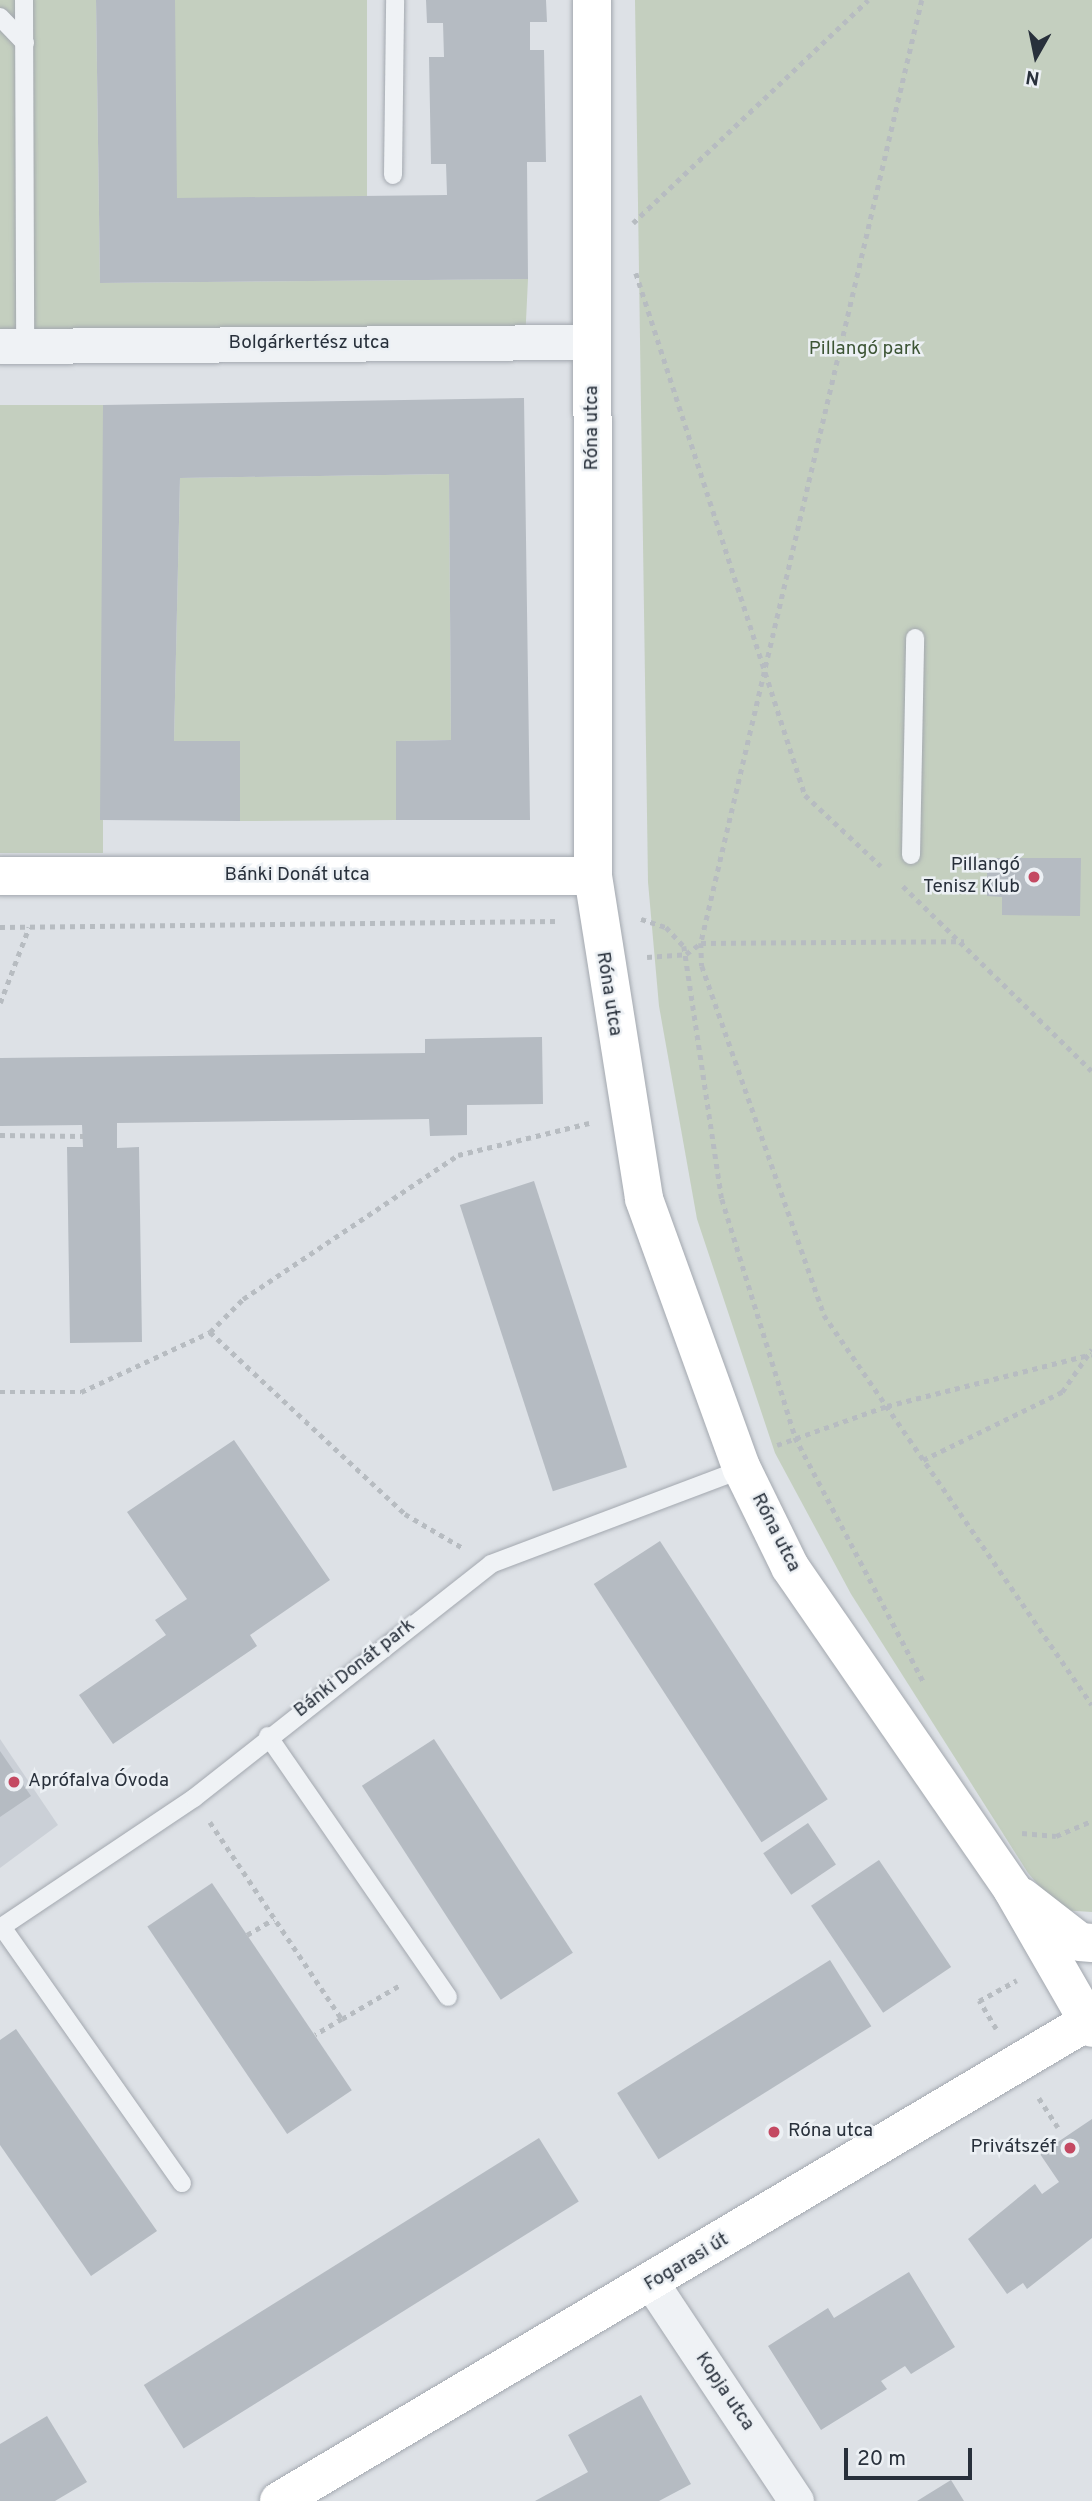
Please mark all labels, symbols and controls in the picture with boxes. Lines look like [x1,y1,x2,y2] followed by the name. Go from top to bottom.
[1001,21,1071,91] north arrow
[1024,64,1041,90] text: N
[229,333,389,355] street label: Bolgárkertész utca
[809,339,921,361] park label: Pillangó park
[582,385,604,471] street label: Róna utca
[923,855,1020,899] place label: Pillangó Tenisz Klub
[224,865,370,887] street label: Bánki Donát utca
[1026,869,1042,885] marker: Pillangó Tenisz Klub
[590,950,626,1038] street label: Róna utca
[746,1490,804,1576] street label: Róna utca
[290,1615,420,1723] street label: Bánki Donát park
[28,1771,169,1793] place label: Aprófalva Óvoda
[6,1774,22,1790] marker: Aprófalva Óvoda
[788,2121,873,2143] place label: Róna utca
[766,2124,782,2140] marker: Róna utca
[971,2137,1056,2159] place label: Privátszéf
[1062,2140,1078,2156] marker: Privátszéf
[641,2229,733,2297] street label: Fogarasi út
[690,2348,758,2436] street label: Kopja utca
[847,2434,975,2478] scale bar
[857,2446,906,2473] text: 20 m

